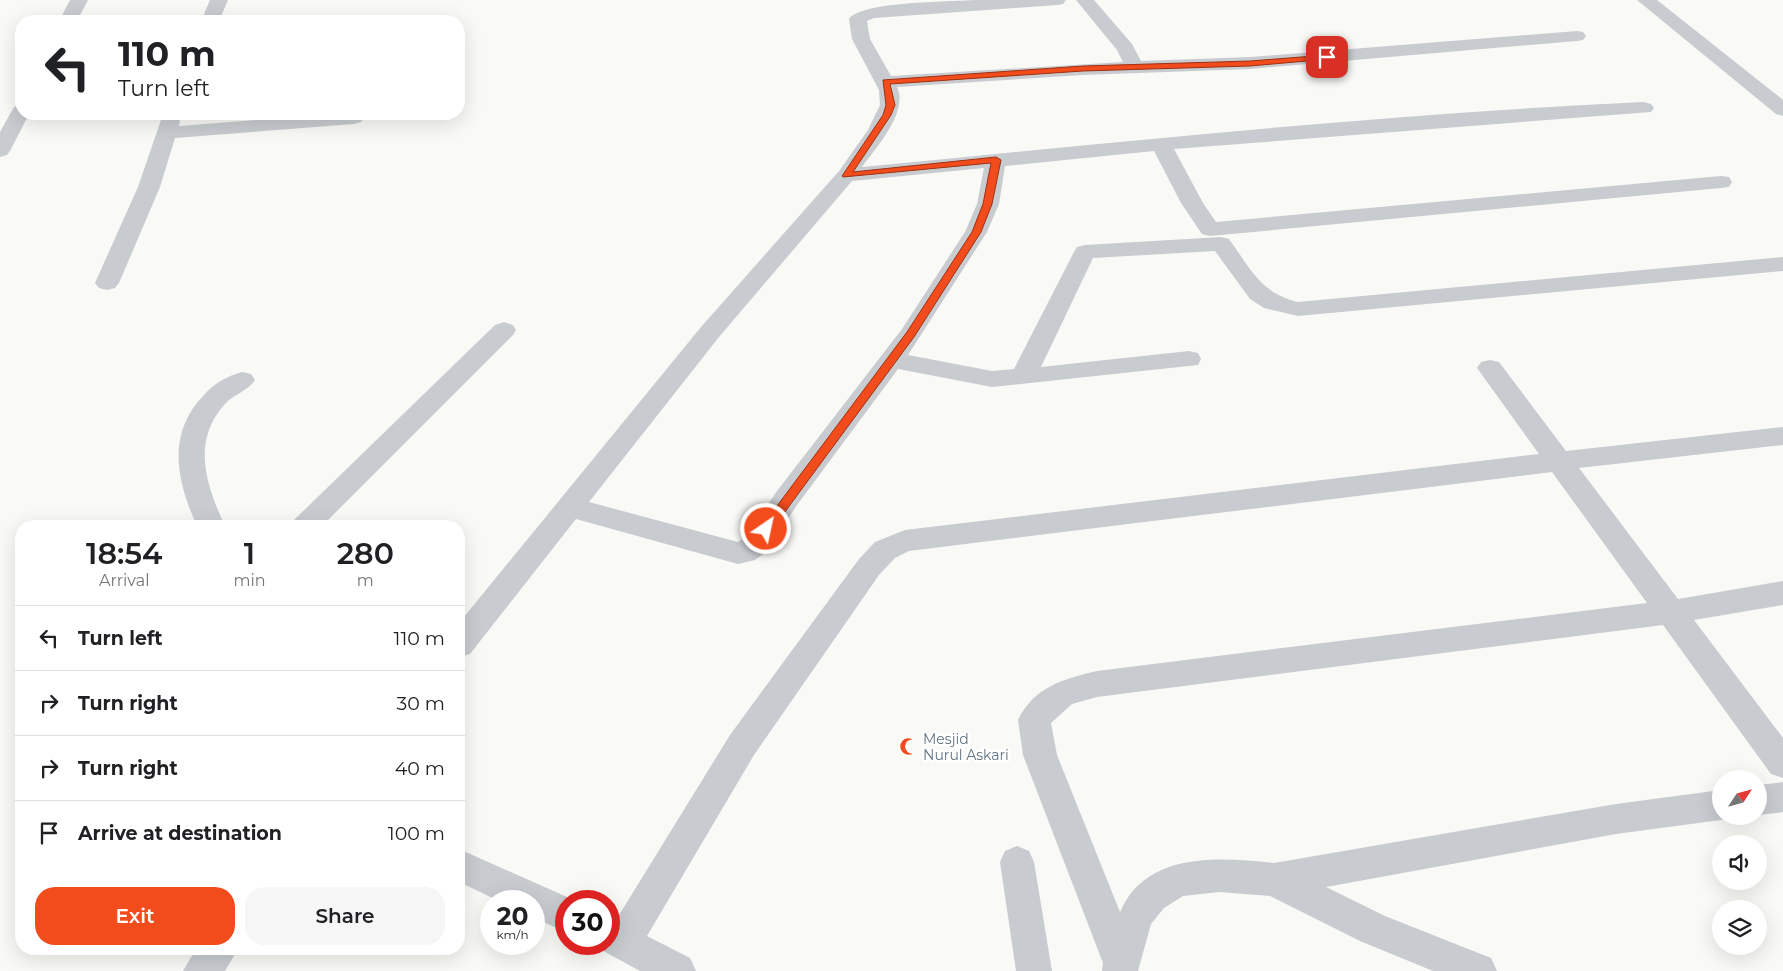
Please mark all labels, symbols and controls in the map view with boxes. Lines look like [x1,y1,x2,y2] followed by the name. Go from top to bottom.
[118,32,216,75] text: 110 m
[35,35,100,100] icon: left
[1306,36,1348,78] pin
[1313,43,1341,71] icon: arrive
[118,75,210,102] text: Turn left
[739,502,791,554] position arrow
[86,535,162,572] text: 18:54
[244,535,255,572] text: 1
[337,535,394,572] text: 280
[99,571,149,590] text: Arrival
[233,571,266,590] text: min
[357,571,374,590] text: m
[35,624,63,652] icon: left
[78,627,163,650] text: Turn left
[394,627,445,650] text: 110 m
[35,689,63,717] icon: right
[78,692,178,715] text: Turn right
[397,692,445,715] text: 30 m
[923,730,1009,764] place label: Mesjid Nurul Askari
[899,737,919,757] mosque icon: Mesjid Nurul Askari
[35,754,63,782] icon: right
[78,757,178,780] text: Turn right
[395,757,445,780] text: 40 m
[1712,770,1768,825] north arrow
[1712,770,1767,955] map controls
[35,819,63,847] icon: arrive
[78,822,282,845] text: Arrive at destination
[388,822,445,845] text: 100 m
[1712,835,1767,890] button: sound
[35,887,235,945] button: Exit
[245,887,445,945] button: Share
[555,890,620,955] speed limit sign: 30
[1712,900,1767,955] button: layers
[497,901,528,931] text: 20
[496,927,529,942] text: km/h

